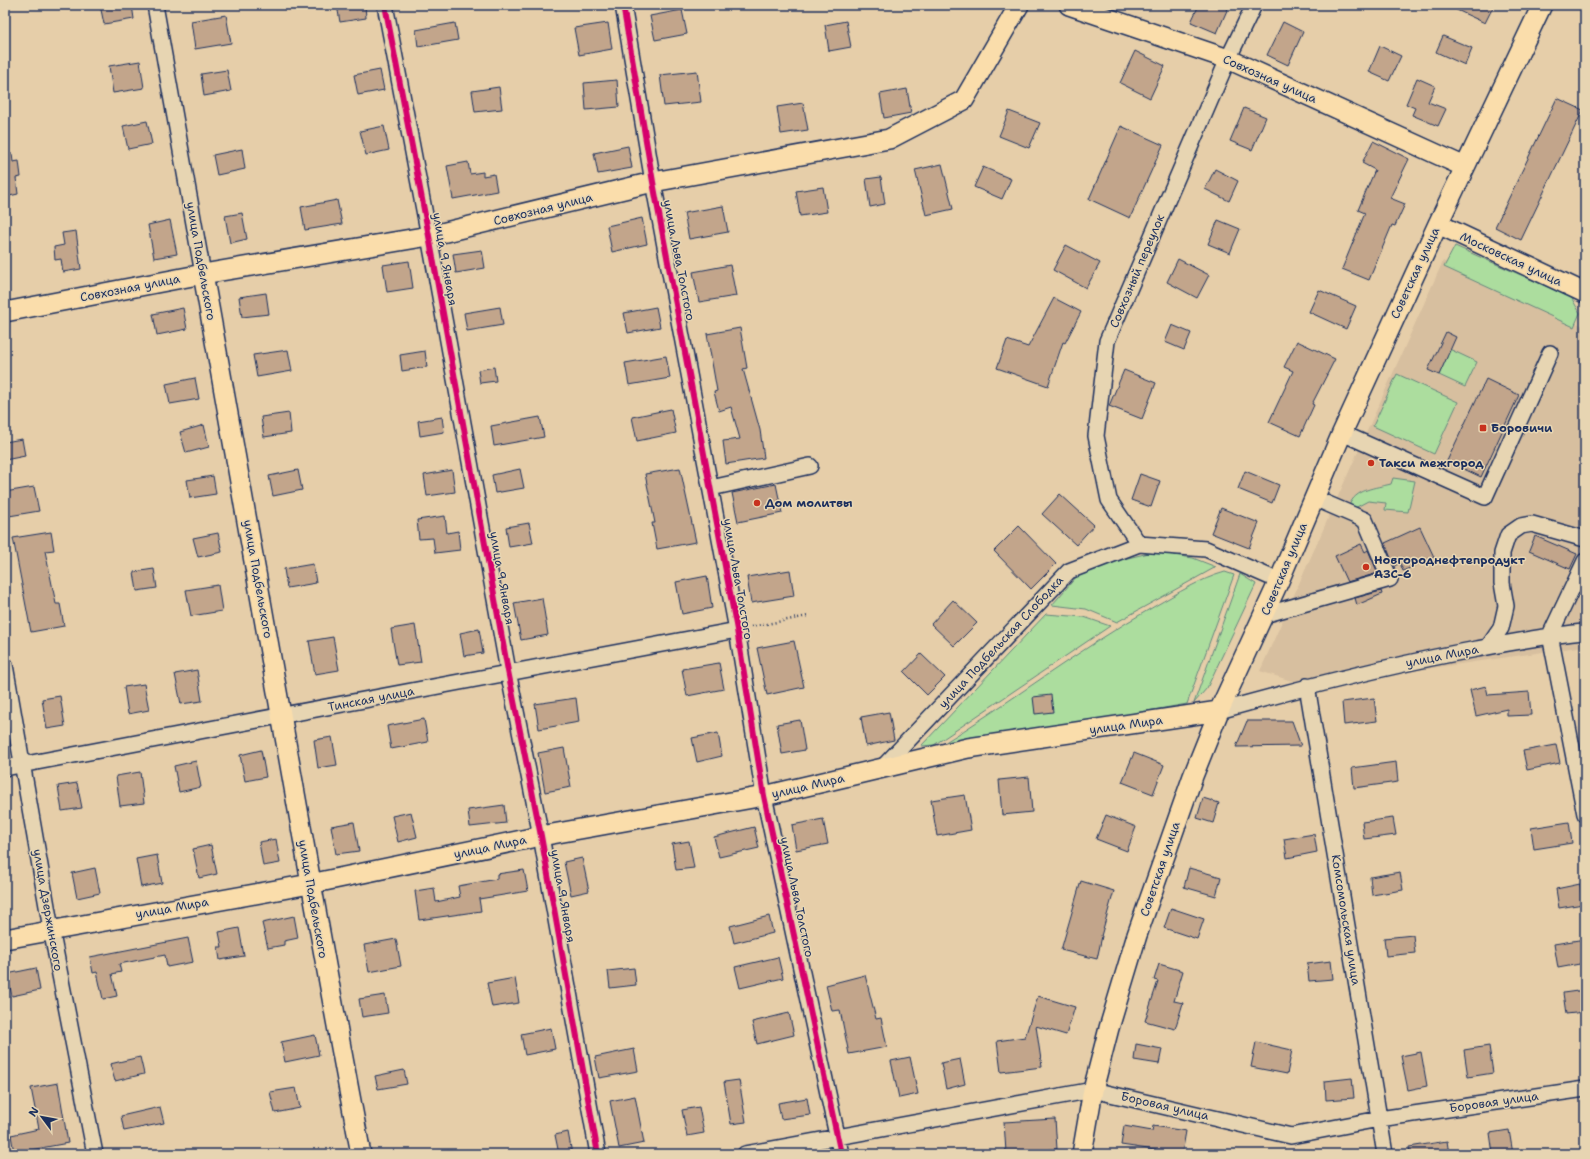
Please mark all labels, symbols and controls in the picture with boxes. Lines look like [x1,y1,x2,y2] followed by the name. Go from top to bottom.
[1220,51,1320,107] street label: Совхозная улица
[492,189,595,229] street label: Совхозная улица
[659,198,699,322] street label: улица Льва Толстого
[183,200,219,322] street label: улица Подбельского
[429,211,461,307] street label: улица 9 Января
[1106,211,1168,330] street label: Совхозный переулок
[1387,224,1443,321] street label: Советская улица
[1457,228,1565,290] street label: Московская улица
[79,270,182,306] street label: Совхозная улица
[1491,420,1553,436] place label: Боровичи
[1478,423,1488,433] marker: Боровичи
[1379,455,1484,471] place label: Такси межгород
[1366,458,1376,468] marker: Такси межгород
[765,495,853,511] place label: Дом молитвы
[752,498,762,508] marker: Дом молитвы
[719,517,757,641] street label: улица Льва Толстого
[240,518,276,640] street label: улица Подбельского
[1257,520,1311,618] street label: Советская улица
[486,530,518,626] street label: улица 9 Января
[1374,552,1526,582] place label: Новгороднефтепродукт АЗС-6
[1361,562,1371,572] marker: Новгороднефтепродукт АЗС-6
[935,572,1067,712] street label: улица Подбельская Слободка
[1404,641,1480,671] street label: улица Мира
[327,683,416,715] street label: Тинская улица
[1088,712,1164,738] street label: улица Мира
[770,770,846,802] street label: улица Мира
[1136,819,1184,919] street label: Советская улица
[452,831,528,863] street label: улица Мира
[776,835,818,959] street label: улица Льва Толстого
[295,838,331,960] street label: улица Подбельского
[29,848,67,972] street label: улица Дзержинского
[547,848,579,944] street label: улица 9 Января
[1328,853,1364,987] street label: Комсомольская улица
[134,894,210,922] street label: улица Мира
[1119,1088,1211,1124] street label: Боровая улица
[1448,1088,1540,1116] street label: Боровая улица
[22,1097,62,1137] north arrow
[25,1104,43,1120] text: N

